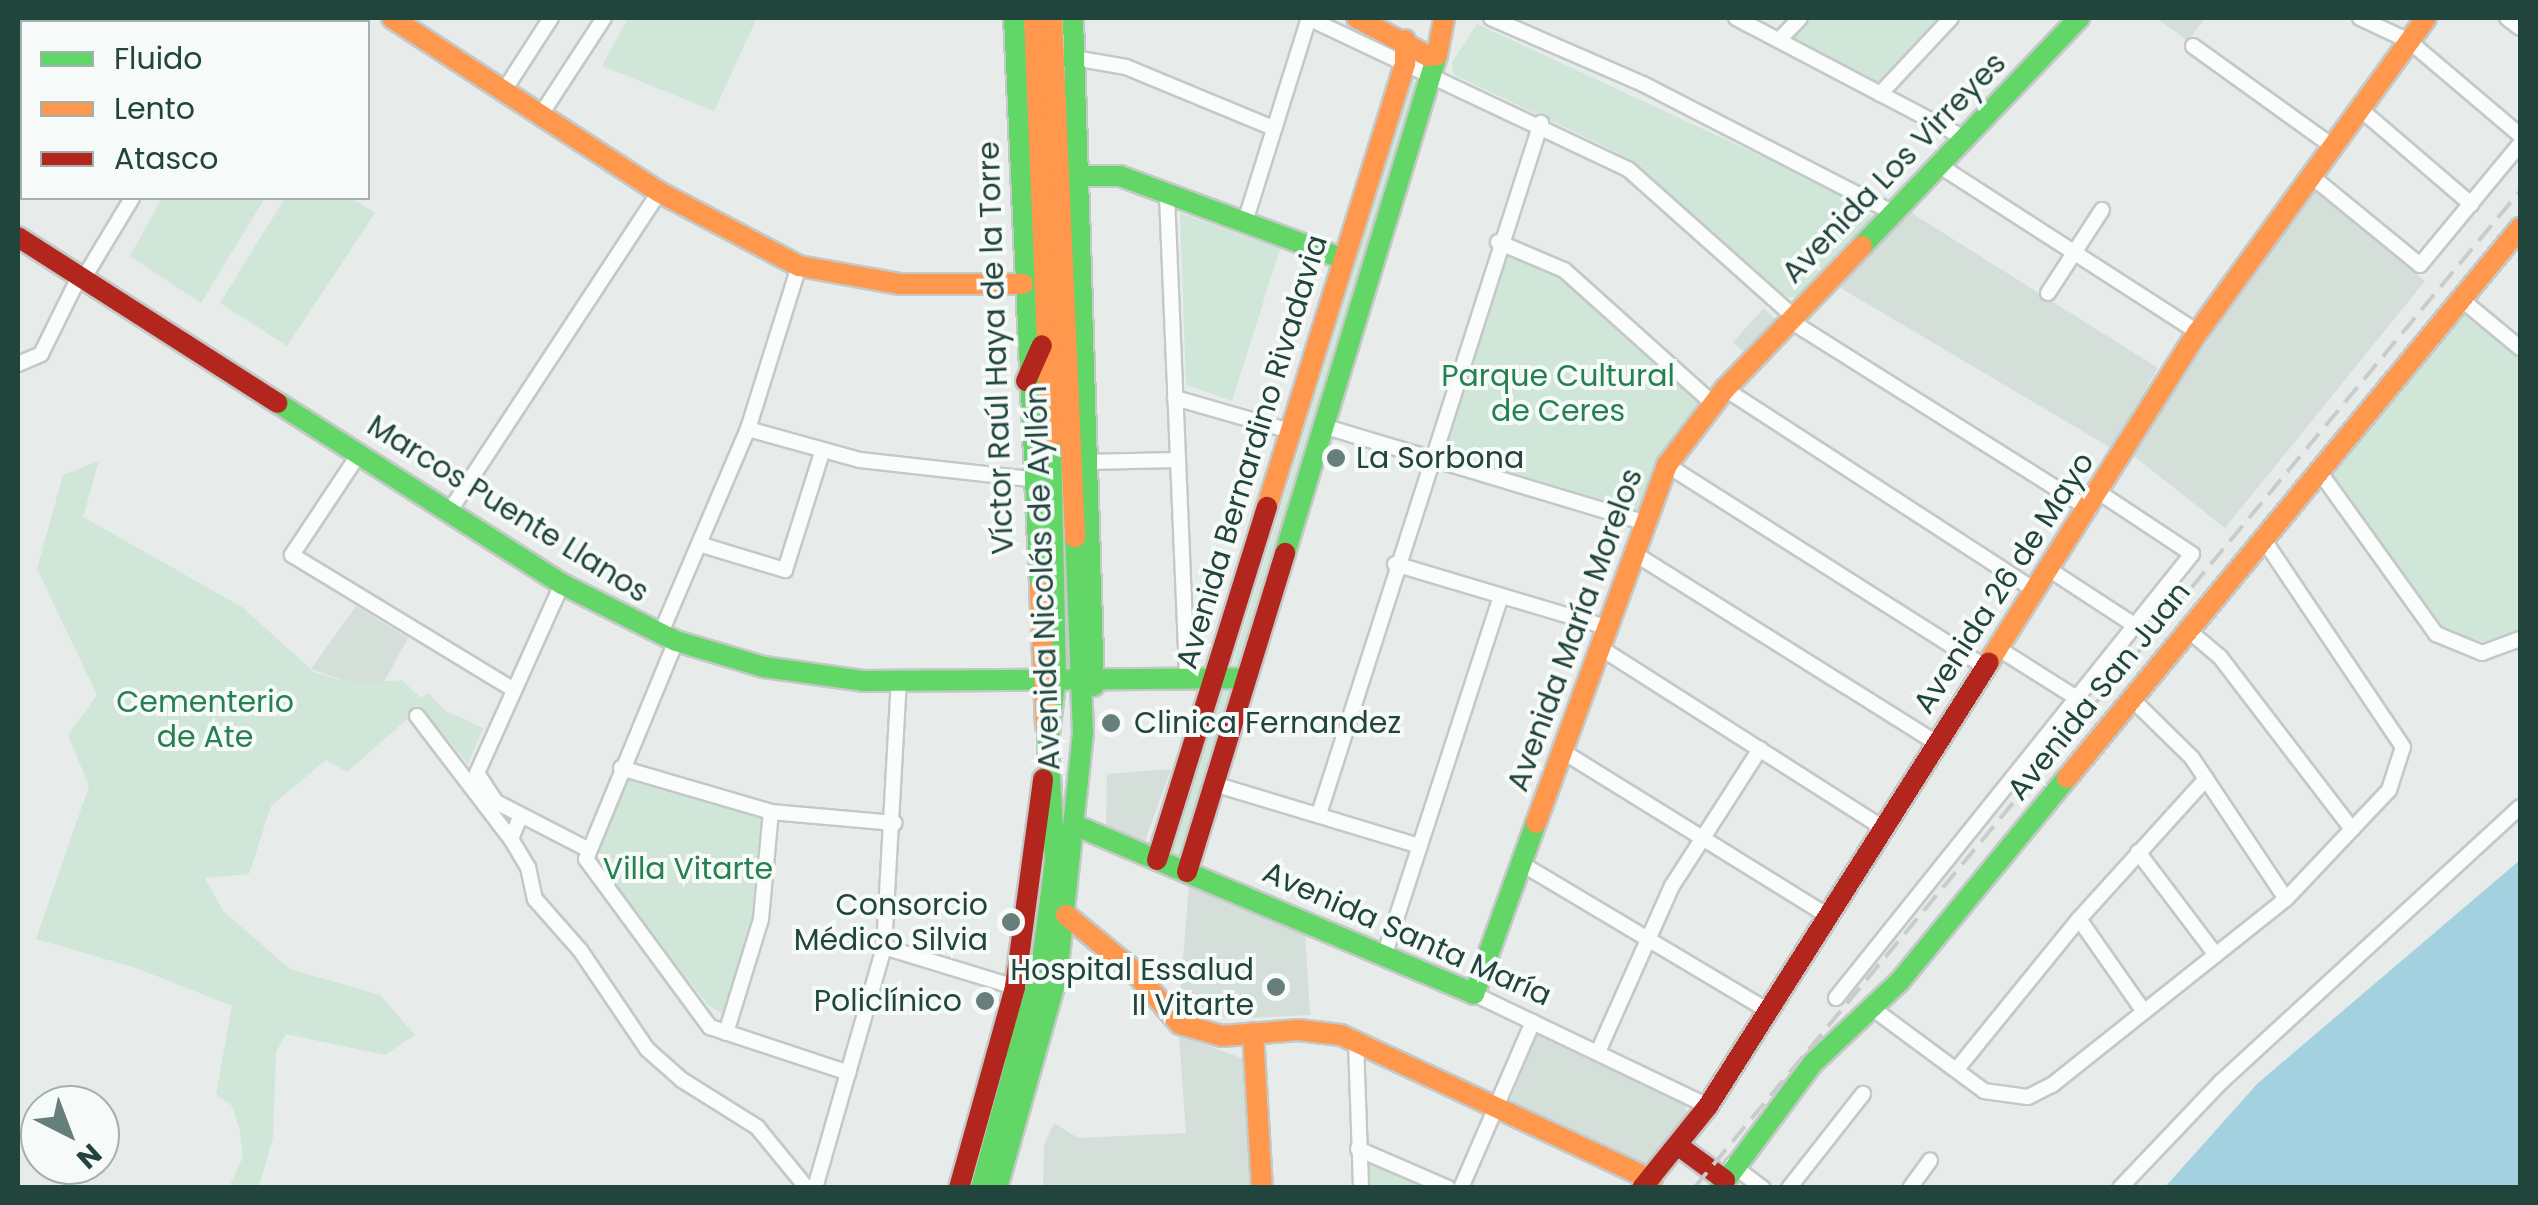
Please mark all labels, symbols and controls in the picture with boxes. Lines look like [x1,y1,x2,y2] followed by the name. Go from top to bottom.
[20,20,370,200] legend
[114,37,203,80] text: Fluido
[1775,45,2013,291] street label: Avenida Los Virreyes
[114,87,195,130] text: Lento
[114,137,219,180] text: Atasco
[971,141,1021,555] street label: Víctor Raúl Haya de la Torre
[1169,231,1335,673] street label: Avenida Bernardino Rivadavia
[1441,358,1675,428] park label: Parque Cultural de Ceres
[1018,385,1068,771] street label: Avenida Nicolás de Ayllón
[361,408,655,610] street label: Marcos Puente Llanos
[1356,440,1524,476] place label: La Sorbona
[1906,446,2102,720] street label: Avenida 26 de Mayo
[1325,447,1347,469] marker: La Sorbona
[1500,464,1650,796] street label: Avenida María Morelos
[2000,575,2198,807] street label: Avenida San Juan
[116,684,294,754] park label: Cementerio de Ate
[1134,705,1401,741] place label: Clinica Fernandez
[1098,710,1124,736] marker: Clinica Fernandez
[603,851,773,887] park label: Villa Vitarte
[1257,854,1557,1014] street label: Avenida Santa María
[794,887,988,958] place label: Consorcio Médico Silvia
[998,909,1024,935] marker: Consorcio Médico Silvia
[1010,952,1254,1022] place label: Hospital Essalud II Vitarte
[1263,974,1289,1000] marker: Hospital Essalud II Vitarte
[814,983,962,1019] place label: Policlínico
[972,988,998,1014] marker: Policlínico
[20,1085,120,1185] north arrow
[68,1135,110,1178] text: N

